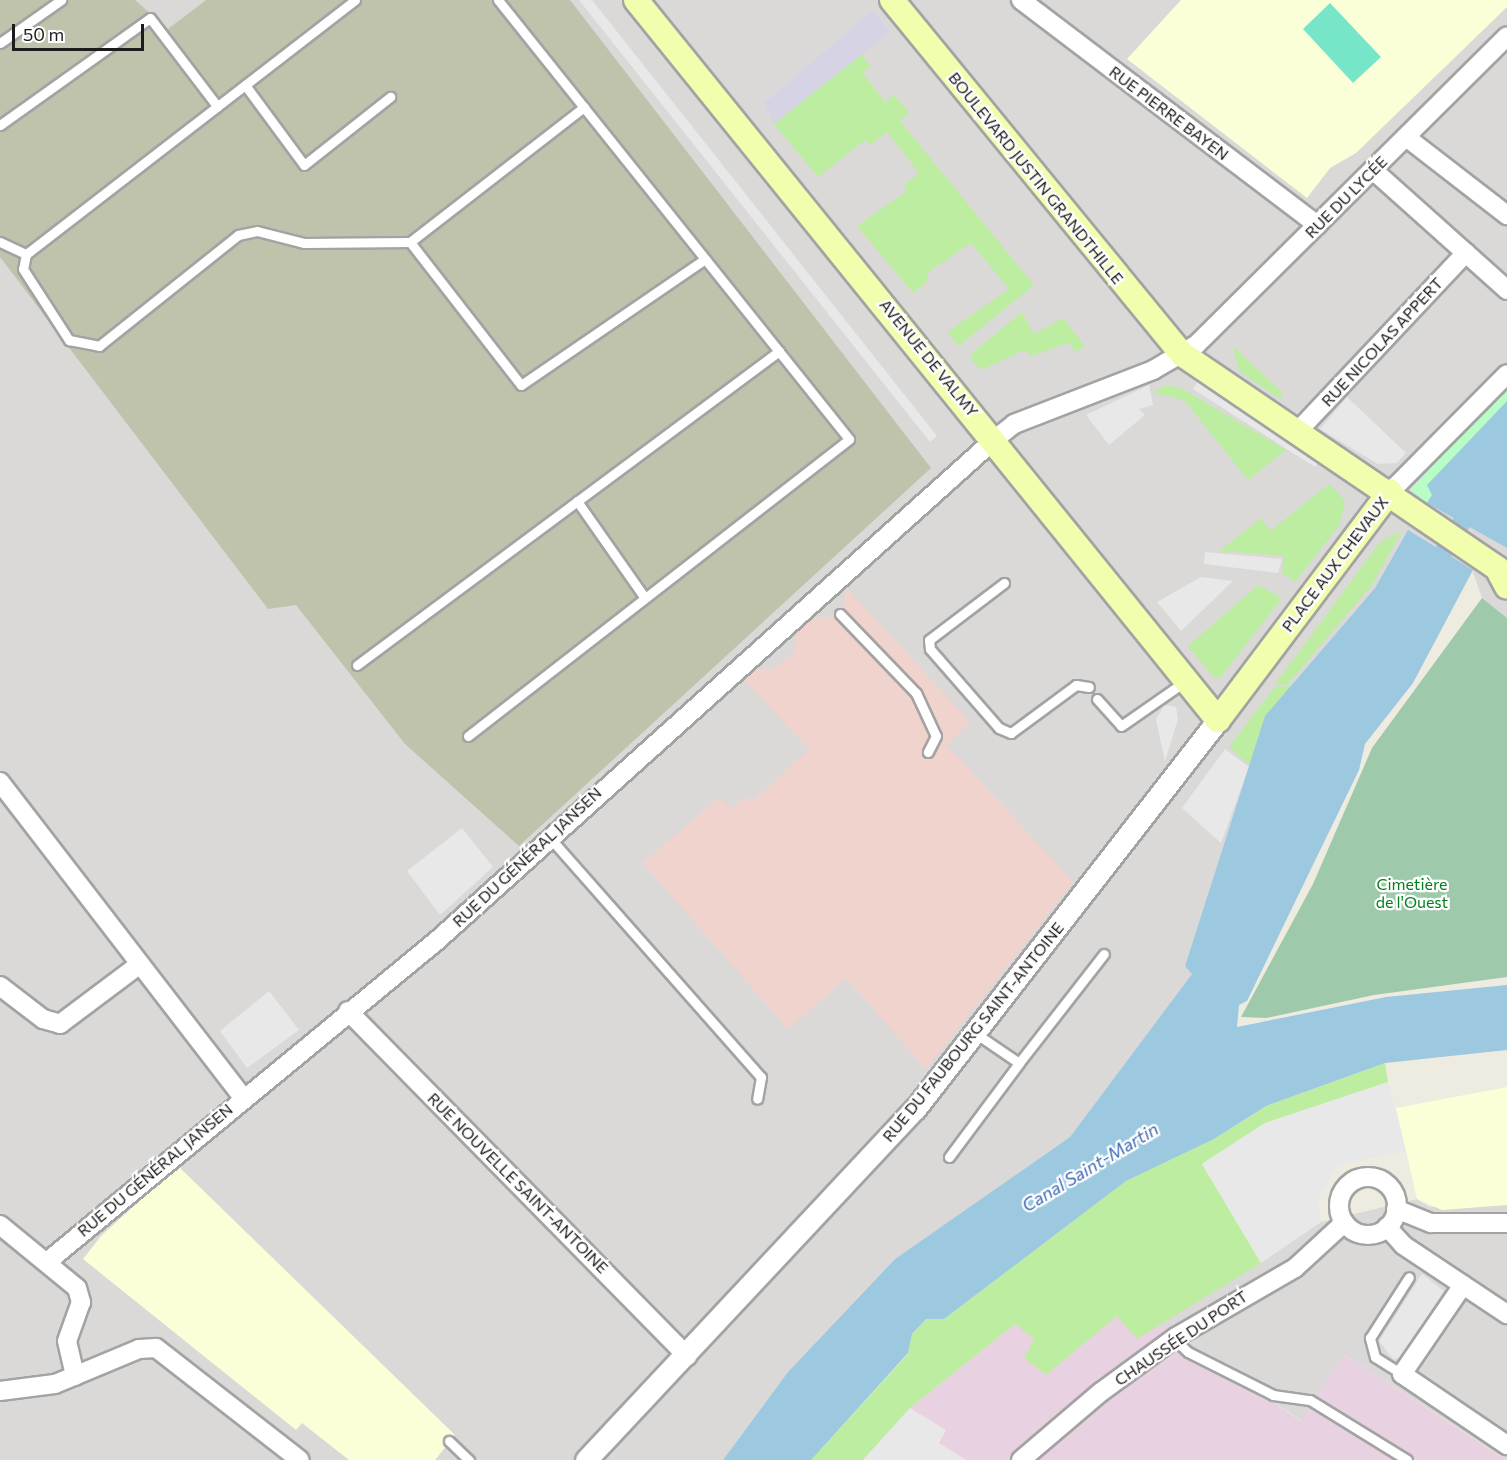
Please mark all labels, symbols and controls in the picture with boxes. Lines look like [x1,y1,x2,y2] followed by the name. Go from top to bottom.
[15,12,147,50] scale bar
[23,23,64,45] text: 50 m
[1105,62,1233,164] street label: RUE PIERRE BAYEN
[945,68,1127,288] street label: BOULEVARD JUSTIN GRANDTHILLE
[1301,152,1391,242] street label: RUE DU LYCÉE
[1317,274,1447,410] street label: RUE NICOLAS APPERT
[876,295,982,421] street label: AVENUE DE VALMY
[1278,492,1392,636] street label: PLACE AUX CHEVAUX
[449,783,605,931] street label: RUE DU GÉNÉRAL JANSEN
[1376,874,1448,912] park label: Cimetière de l'Ouest
[878,918,1068,1146] street label: RUE DU FAUBOURG SAINT-ANTOINE
[424,1089,612,1277] street label: RUE NOUVELLE SAINT-ANTOINE
[74,1099,236,1241] street label: RUE DU GÉNÉRAL JANSEN
[1018,1118,1162,1216] water label: Canal Saint-Martin
[1111,1286,1251,1390] street label: CHAUSSÉE DU PORT

